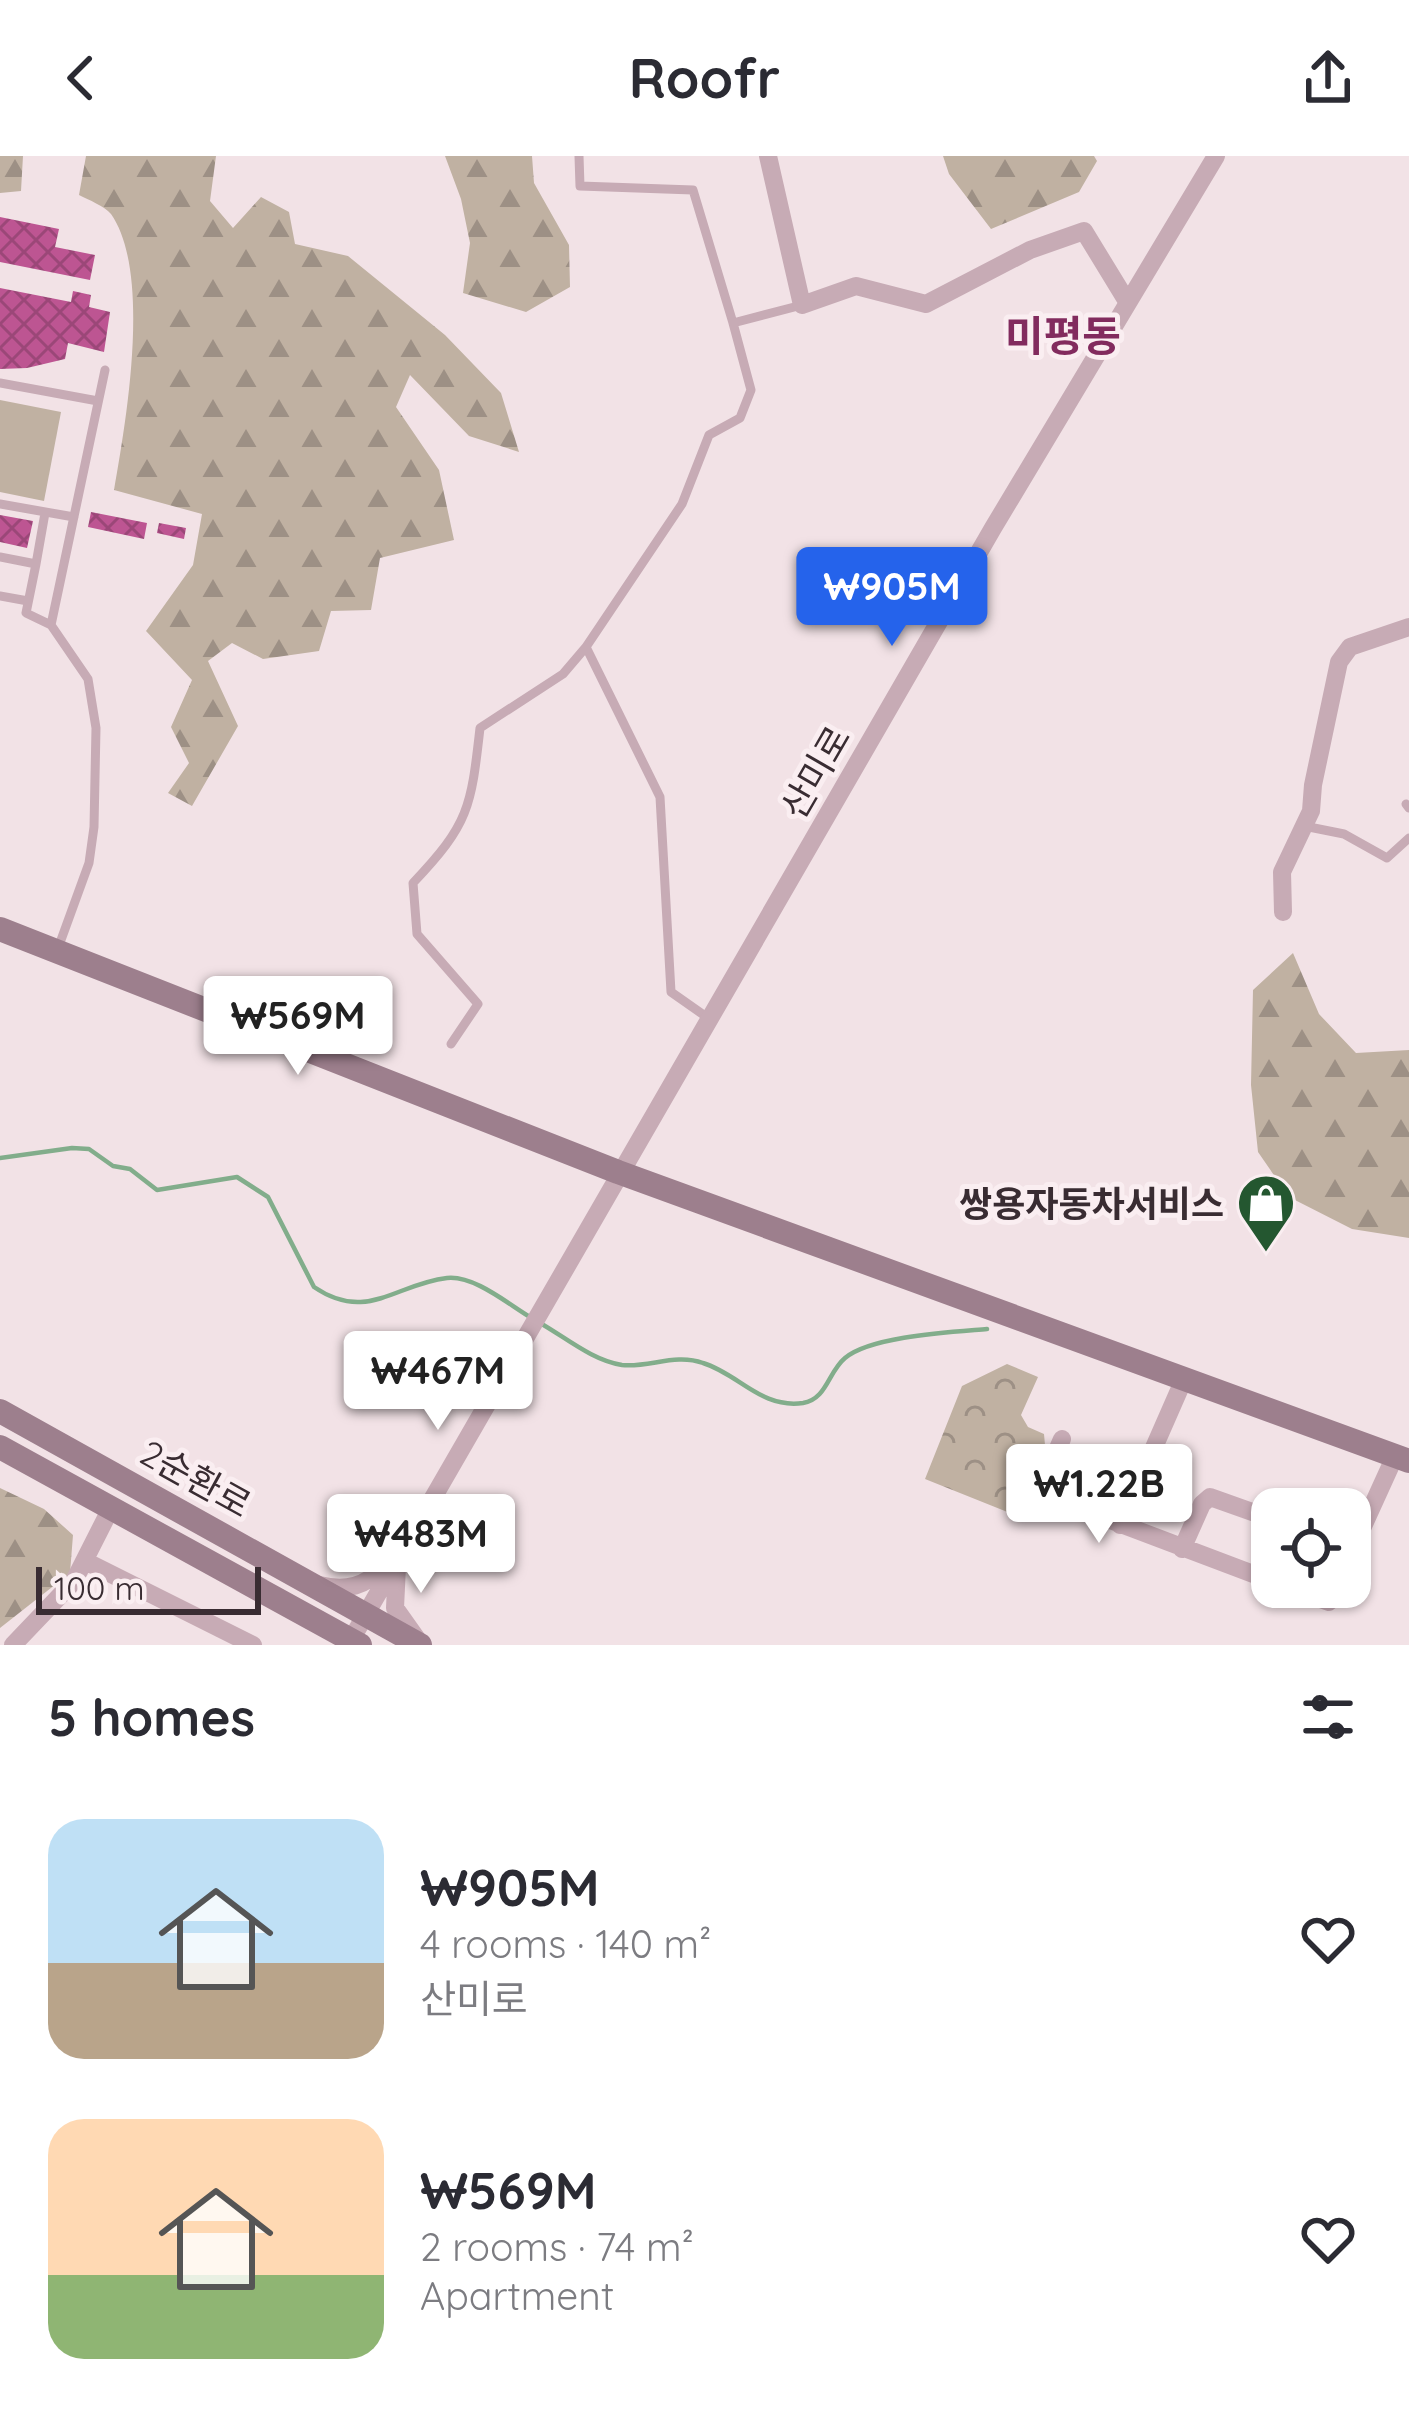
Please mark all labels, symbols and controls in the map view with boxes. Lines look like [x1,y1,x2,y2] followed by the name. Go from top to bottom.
[629,44,780,112] text: Roofr
[48,45,114,111] icon: back
[1295,45,1361,111] icon: share
[1005,309,1121,362] district label: 미평동
[808,547,976,649] pin: ₩905M
[823,561,961,610] text: ₩905M
[771,718,859,826] street label: 산미로
[214,976,382,1078] pin: ₩569M
[231,990,365,1039] text: ₩569M
[1235,1172,1297,1254] shop icon: 쌍용자동차서비스
[959,1181,1224,1226] place label: 쌍용자동차서비스
[354,1331,522,1433] pin: ₩467M
[371,1345,505,1394] text: ₩467M
[133,1429,259,1527] street label: 2순환로
[1001,1444,1197,1546] pin: ₩1.22B
[1033,1458,1165,1507] text: ₩1.22B
[1251,1488,1371,1608] map controls
[1251,1488,1371,1608] button: locate
[337,1494,505,1596] pin: ₩483M
[354,1508,488,1557] text: ₩483M
[36,1561,261,1614] scale bar
[54,1567,145,1608] text: 100 m
[1295,1684,1361,1750] icon: filters
[48,1685,255,1749] text: 5 homes
[420,1855,600,1919] text: ₩905M
[144,1867,288,2011] icon: home
[1295,1906,1361,1972] icon: heart
[420,1919,711,1968] text: 4 rooms · 140 m²
[420,1974,528,2023] text: 산미로
[420,2158,596,2222] text: ₩569M
[144,2167,288,2311] icon: home
[1295,2206,1361,2272] icon: heart
[420,2222,694,2271] text: 2 rooms · 74 m²
[420,2271,614,2320] text: Apartment

